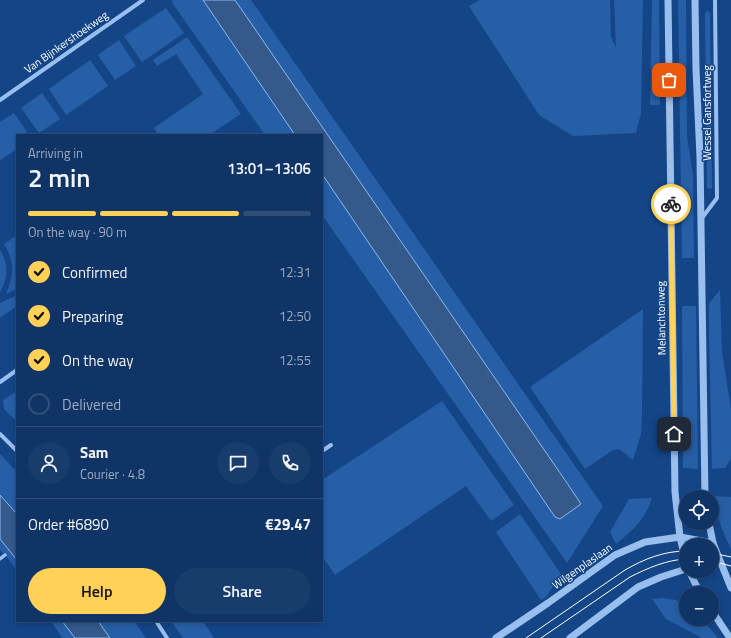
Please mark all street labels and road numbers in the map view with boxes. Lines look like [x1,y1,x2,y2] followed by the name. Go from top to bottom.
[21,7,111,77] street label: Van Bijnkershoekweg
[699,65,715,161] street label: Wessel Gansfortweg
[652,280,670,355] street label: Melanchtonweg
[549,539,615,593] street label: Wilgenplaslaan

